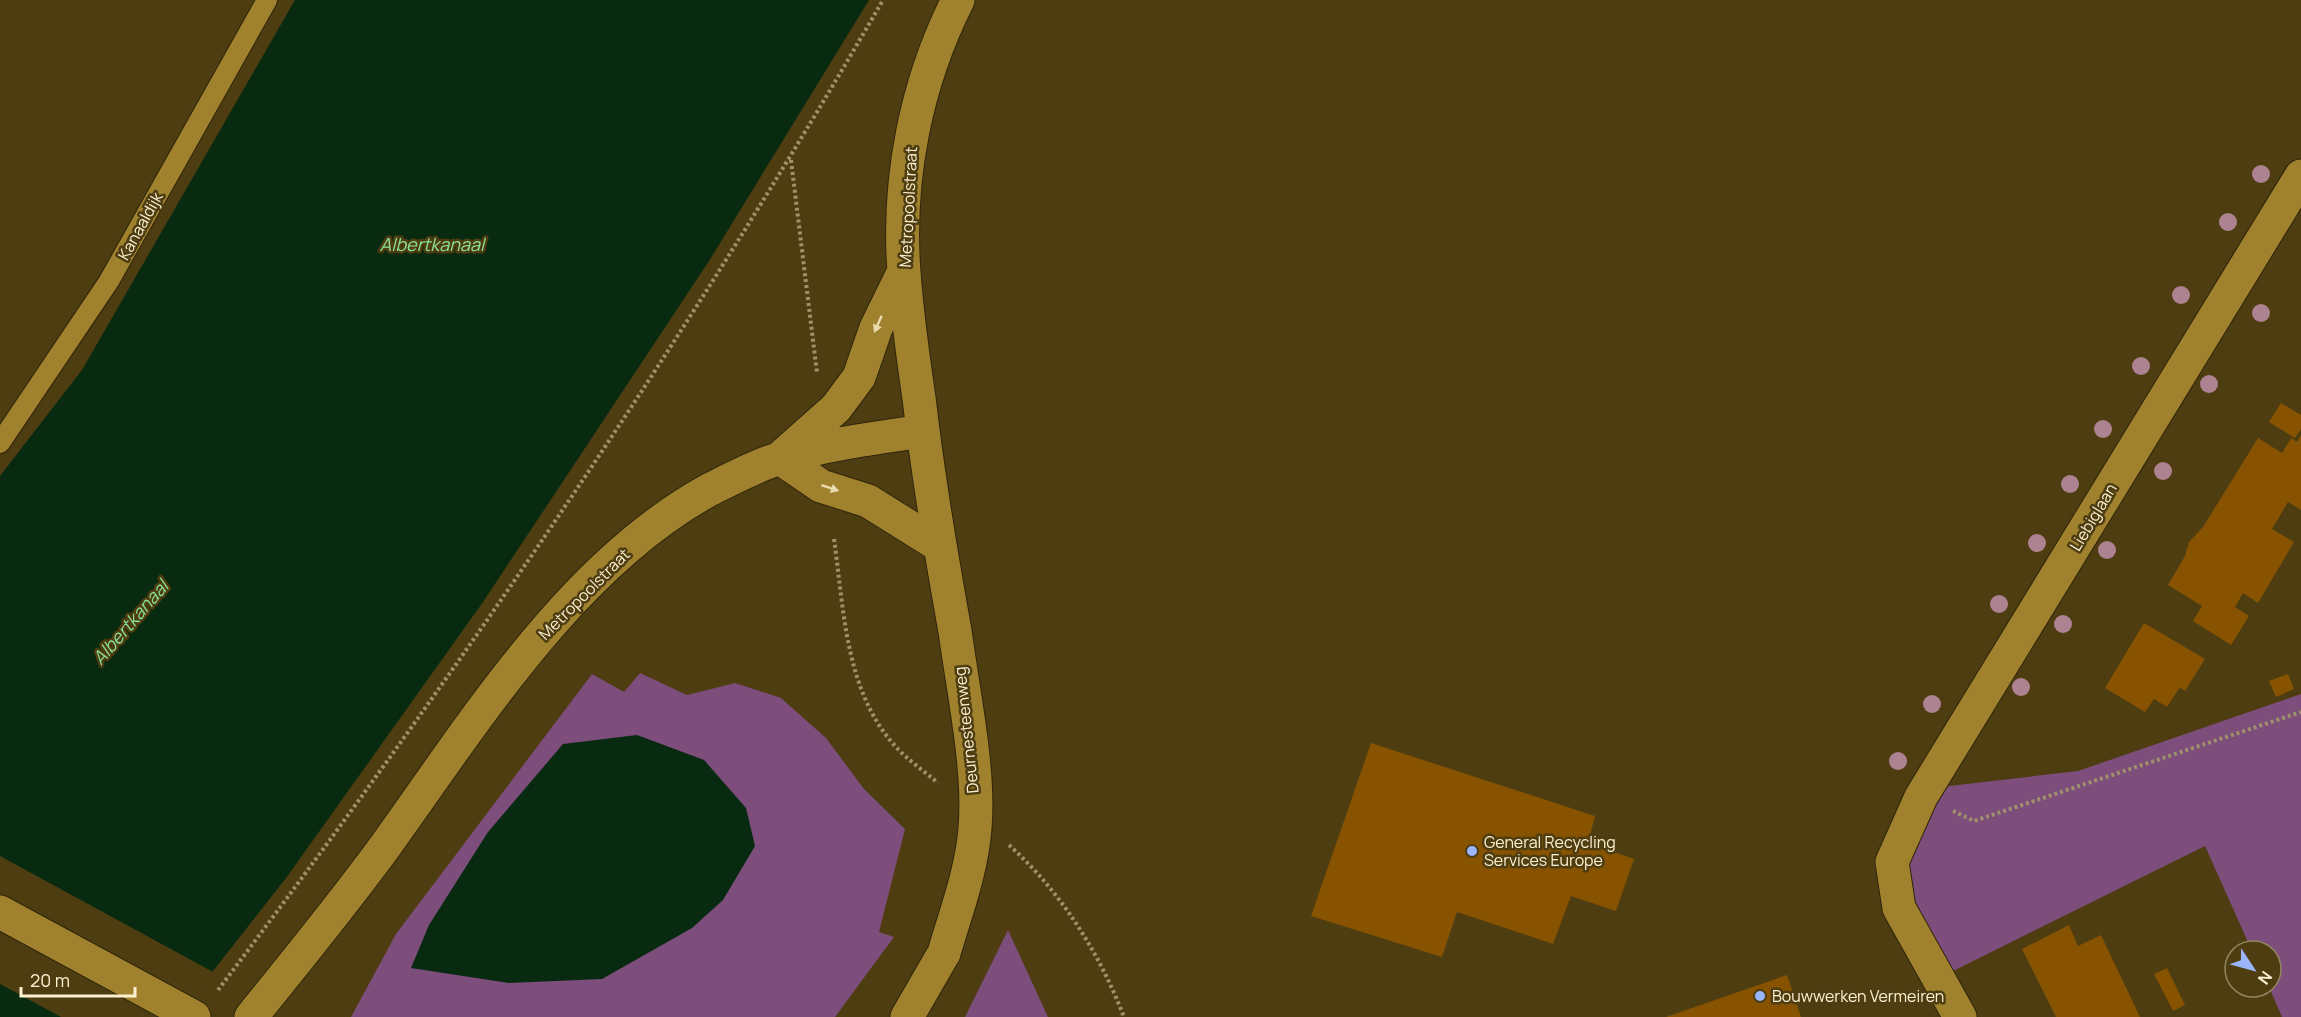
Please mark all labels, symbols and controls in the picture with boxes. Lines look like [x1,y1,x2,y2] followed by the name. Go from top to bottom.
[894,146,922,268] street label: Metropoolstraat
[112,187,168,264] street label: Kanaaldijk
[380,232,487,256] water label: Albertkanaal
[874,316,883,333] one-way arrow
[2064,479,2122,555] street label: Liebiglaan
[821,484,839,494] one-way arrow
[533,543,635,645] street label: Metropoolstraat
[87,573,175,669] water label: Albertkanaal
[948,665,984,795] street label: Deurnesteenweg
[1484,831,1616,871] place label: General Recycling Services Europe
[1465,844,1479,858] marker: General Recycling Services Europe
[2223,939,2283,999] north arrow
[21,960,135,998] scale bar
[2253,967,2277,989] text: N
[30,968,70,992] text: 20 m
[1772,985,1944,1007] place label: Bouwwerken Vermeiren
[1753,989,1767,1003] marker: Bouwwerken Vermeiren

